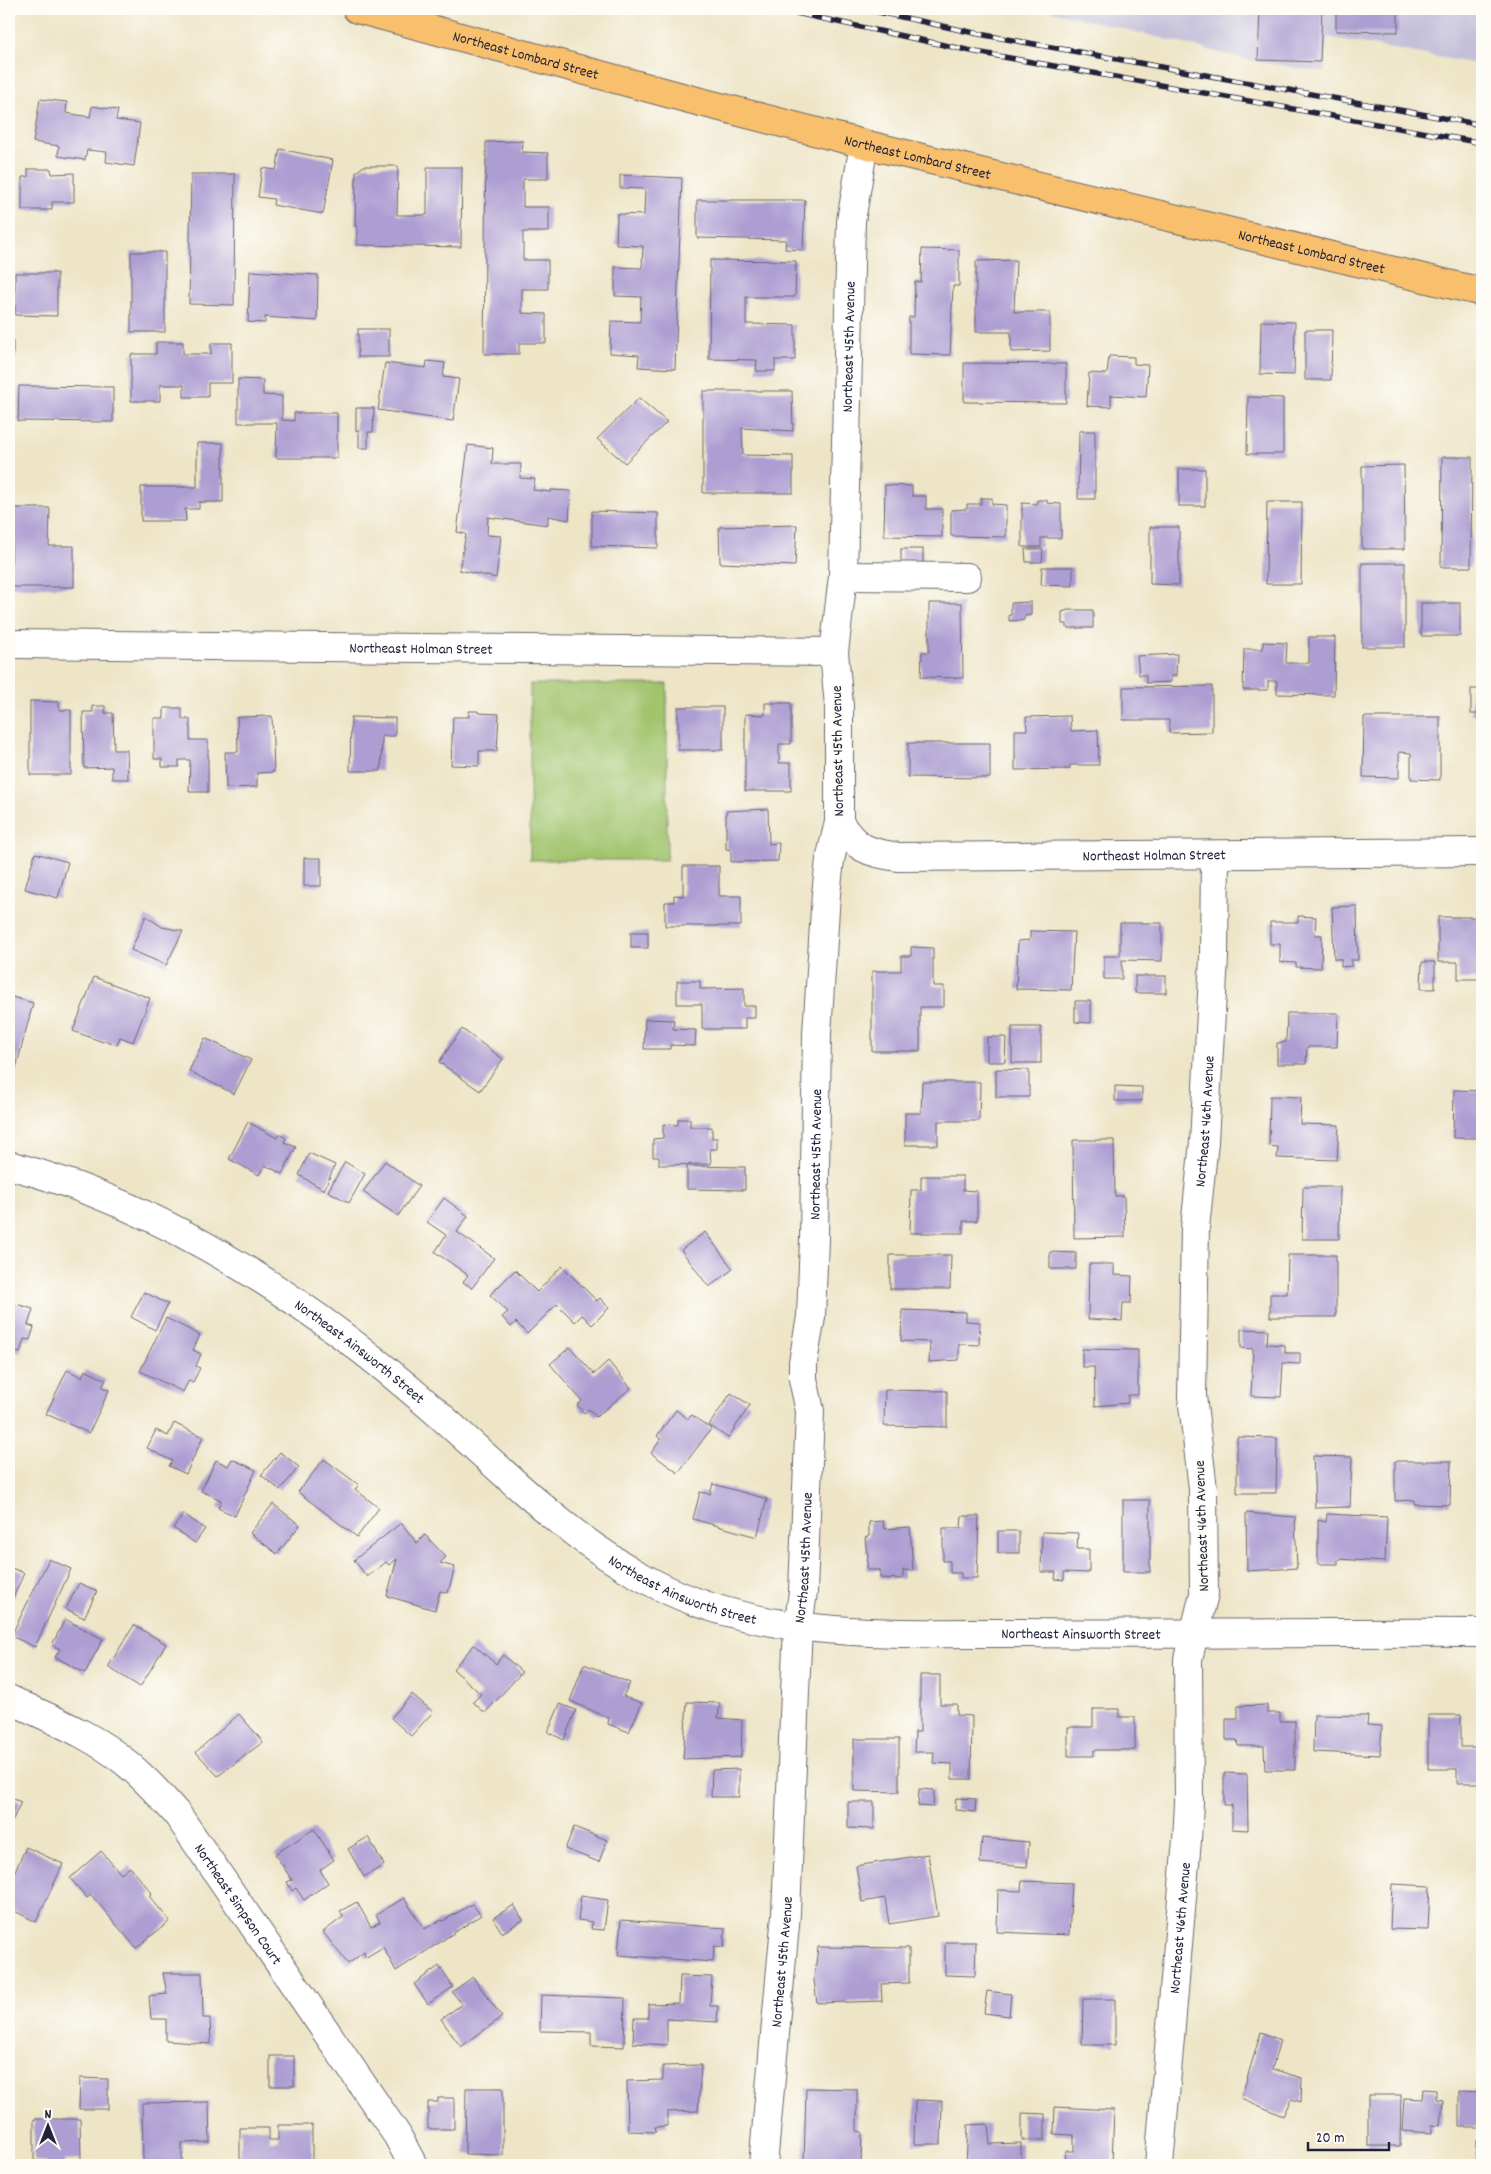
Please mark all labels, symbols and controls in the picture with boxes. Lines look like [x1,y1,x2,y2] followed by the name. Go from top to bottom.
[450,26,601,87] street label: Northeast Lombard Street
[842,130,993,187] street label: Northeast Lombard Street
[1236,225,1387,281] street label: Northeast Lombard Street
[838,281,863,413] street label: Northeast 45th Avenue
[349,638,493,662] street label: Northeast Holman Street
[827,685,851,817] street label: Northeast 45th Avenue
[1082,845,1226,868] street label: Northeast Holman Street
[1190,1055,1222,1188] street label: Northeast 46th Avenue
[805,1088,829,1220] street label: Northeast 45th Avenue
[289,1295,429,1410] street label: Northeast Ainsworth Street
[1190,1459,1216,1592] street label: Northeast 46th Avenue
[790,1491,820,1625] street label: Northeast 45th Avenue
[603,1550,759,1632] street label: Northeast Ainsworth Street
[1001,1624,1161,1647] street label: Northeast Ainsworth Street
[188,1840,287,1971] street label: Northeast Simpson Court
[1165,1861,1198,1995] street label: Northeast 46th Avenue
[767,1896,800,2028] street label: Northeast 45th Avenue
[22,2102,72,2152] north arrow
[45,2105,52,2125] text: N
[1308,2119,1390,2151] scale bar
[1316,2128,1344,2150] text: 20 m

